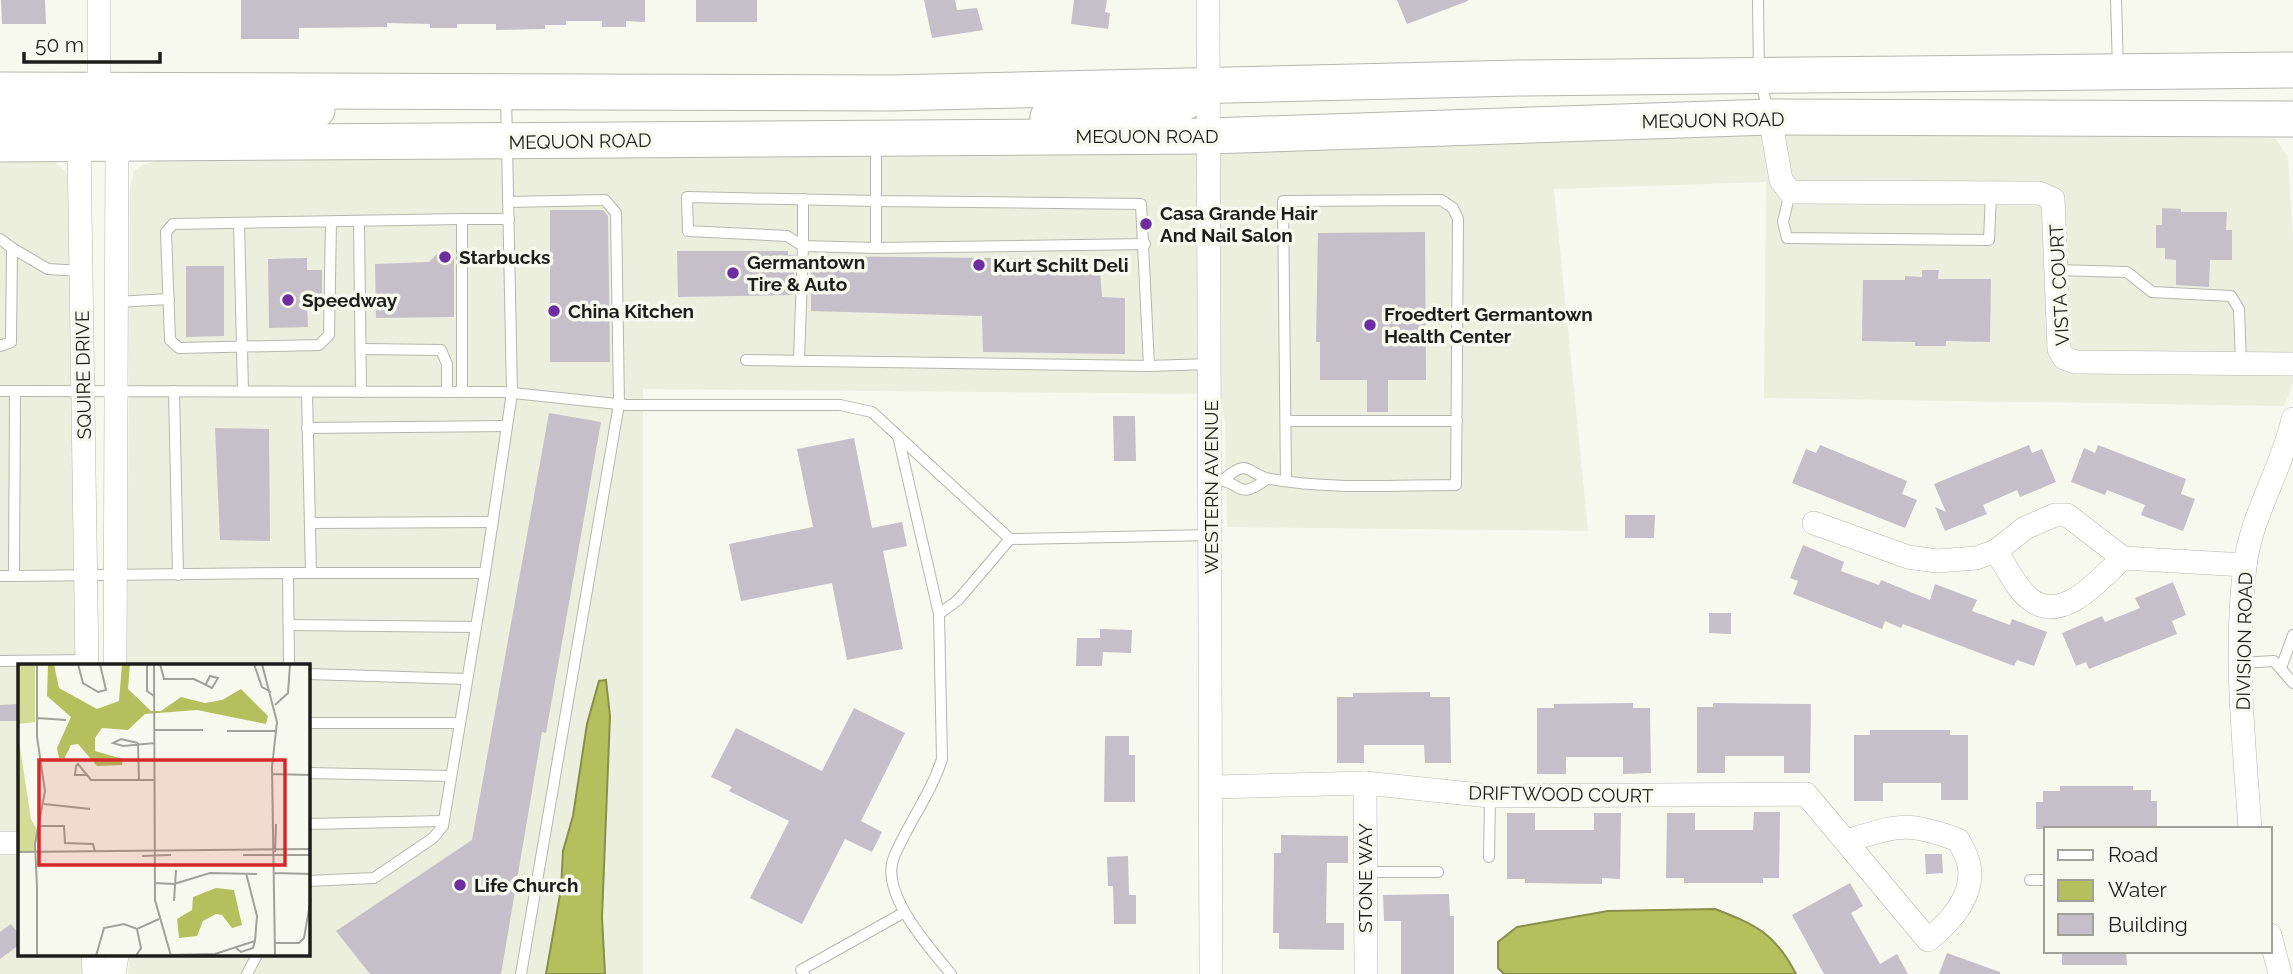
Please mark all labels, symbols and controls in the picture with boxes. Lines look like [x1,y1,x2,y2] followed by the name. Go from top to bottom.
[24,21,161,65] scale bar
[35,32,84,57] text: 50 m
[1641,108,1785,132] street label: MEQUON ROAD
[1076,125,1218,147] street label: MEQUON ROAD
[508,129,652,153] street label: MEQUON ROAD
[1160,202,1318,246] place label: Casa Grande Hair And Nail Salon
[1138,216,1154,232] marker: Casa Grande Hair And Nail Salon
[2045,223,2073,346] street label: VISTA COURT
[459,246,550,268] place label: Starbucks
[437,249,453,265] marker: Starbucks
[747,251,865,295] place label: Germantown Tire & Auto
[993,254,1129,276] place label: Kurt Schilt Deli
[971,257,987,273] marker: Kurt Schilt Deli
[725,265,741,281] marker: Germantown Tire & Auto
[302,289,398,311] place label: Speedway
[280,292,296,308] marker: Speedway
[568,300,694,322] place label: China Kitchen
[546,303,562,319] marker: China Kitchen
[1384,303,1593,347] place label: Froedtert Germantown Health Center
[71,310,95,440] street label: SQUIRE DRIVE
[1362,317,1378,333] marker: Froedtert Germantown Health Center
[1200,400,1222,574] street label: WESTERN AVENUE
[2232,572,2256,710] street label: DIVISION ROAD
[18,664,310,956] inset map
[1468,781,1654,807] street label: DRIFTWOOD COURT
[1354,822,1376,933] street label: STONE WAY
[2044,827,2272,953] legend
[2108,842,2158,867] text: Road
[474,874,578,896] place label: Life Church
[452,877,468,893] marker: Life Church
[2108,877,2167,902] text: Water
[2108,912,2188,937] text: Building

